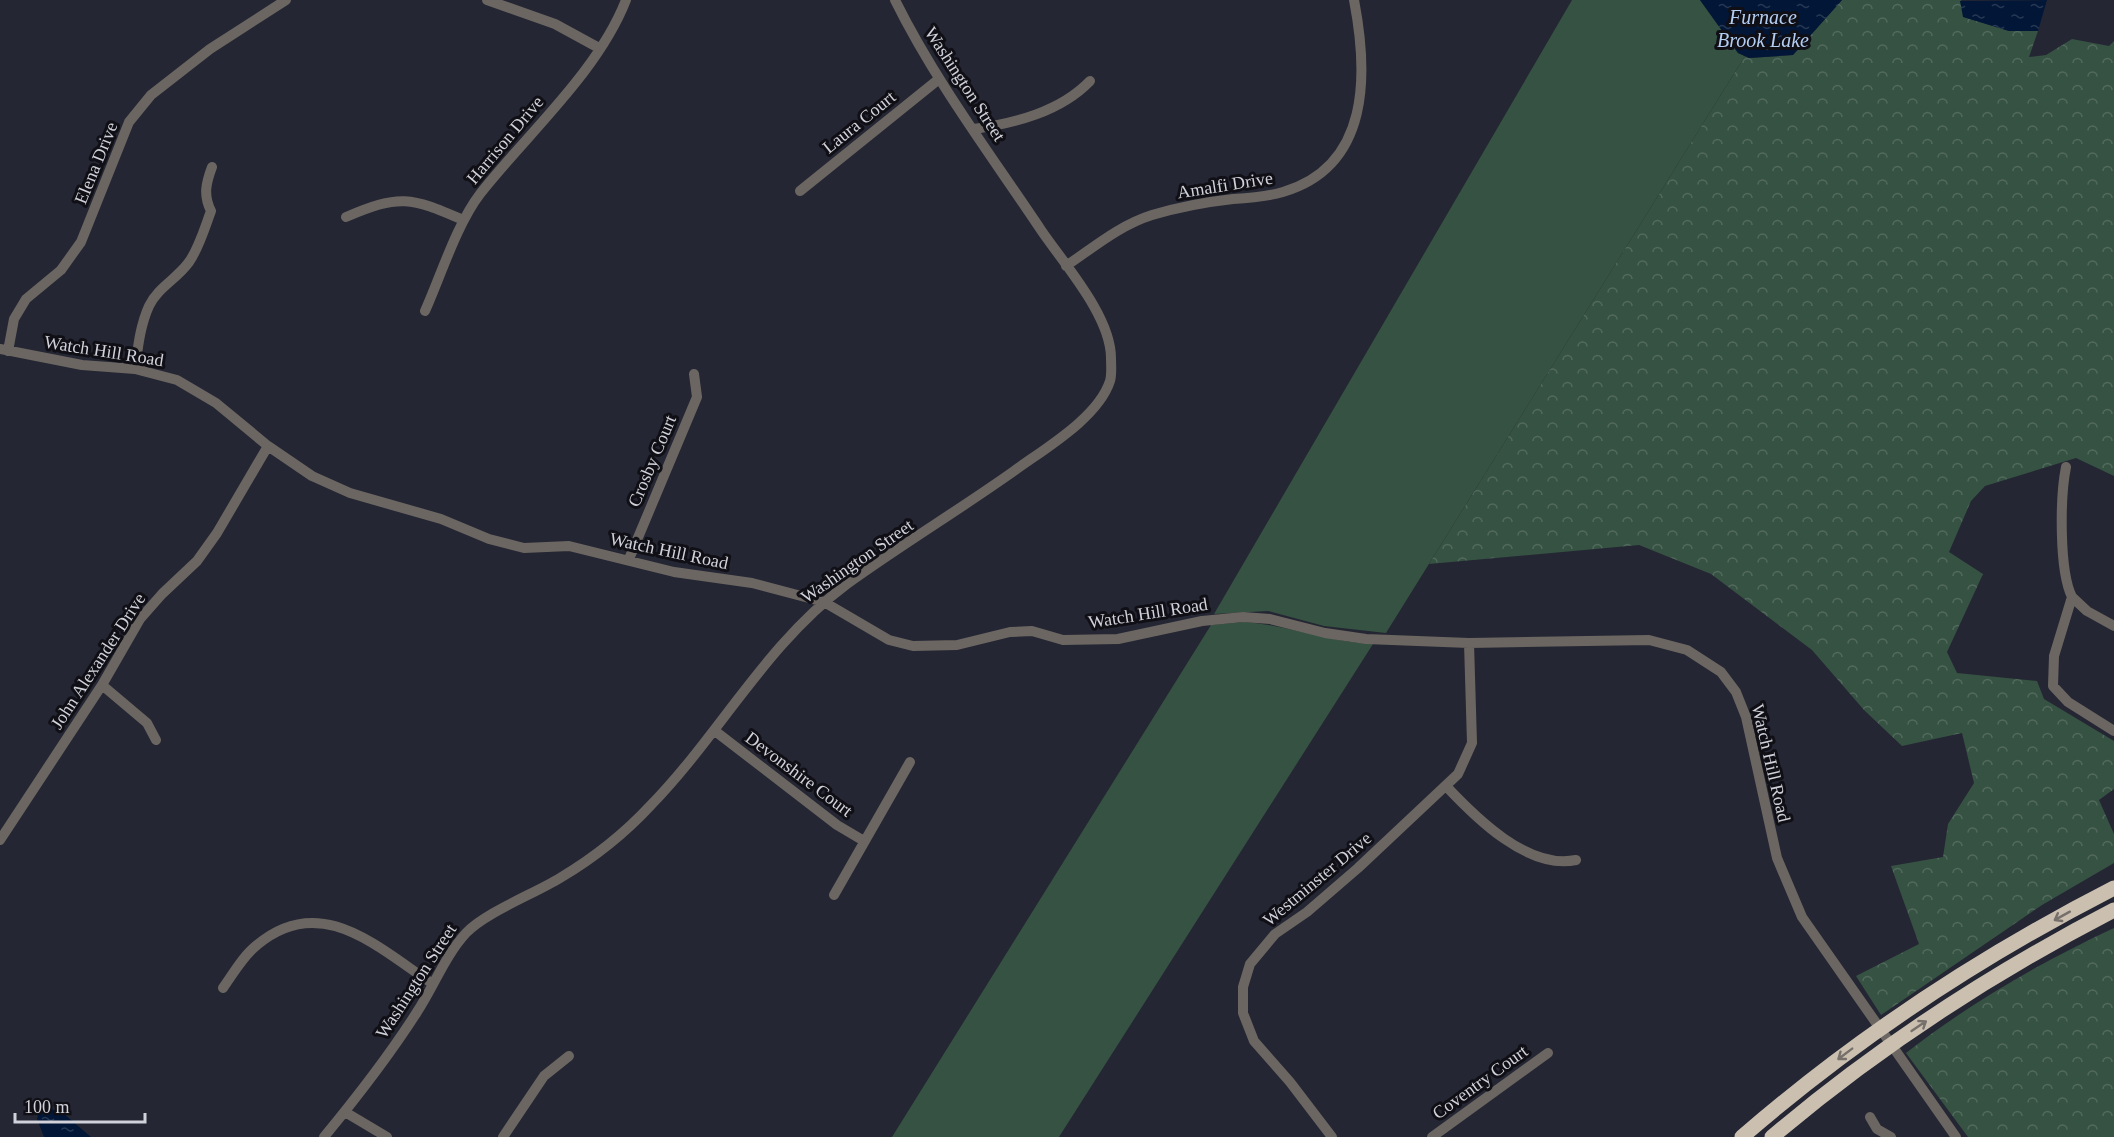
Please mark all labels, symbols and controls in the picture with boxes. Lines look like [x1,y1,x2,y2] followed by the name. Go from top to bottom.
[1717,6,1809,51] water label: Furnace Brook Lake
[921,23,1009,145] street label: Washington Street
[819,87,899,157] street label: Laura Court
[462,92,548,188] street label: Harrison Drive
[71,119,121,207] street label: Elena Drive
[1176,168,1274,202] street label: Amalfi Drive
[43,332,165,370] street label: Watch Hill Road
[624,412,680,510] street label: Crosby Court
[797,515,917,607] street label: Washington Street
[608,529,730,573] street label: Watch Hill Road
[47,589,149,733] street label: John Alexander Drive
[1087,594,1209,632] street label: Watch Hill Road
[1748,702,1794,824] street label: Watch Hill Road
[742,727,856,821] street label: Devonshire Court
[1259,828,1375,930] street label: Westminster Drive
[2054,911,2072,922] one-way arrow
[372,920,460,1042] street label: Washington Street
[1910,1020,1927,1032] one-way arrow
[1429,1041,1531,1123] street label: Coventry Court
[1838,1048,1854,1061] one-way arrow
[15,1086,146,1124] scale bar
[24,1097,70,1117] text: 100 m

